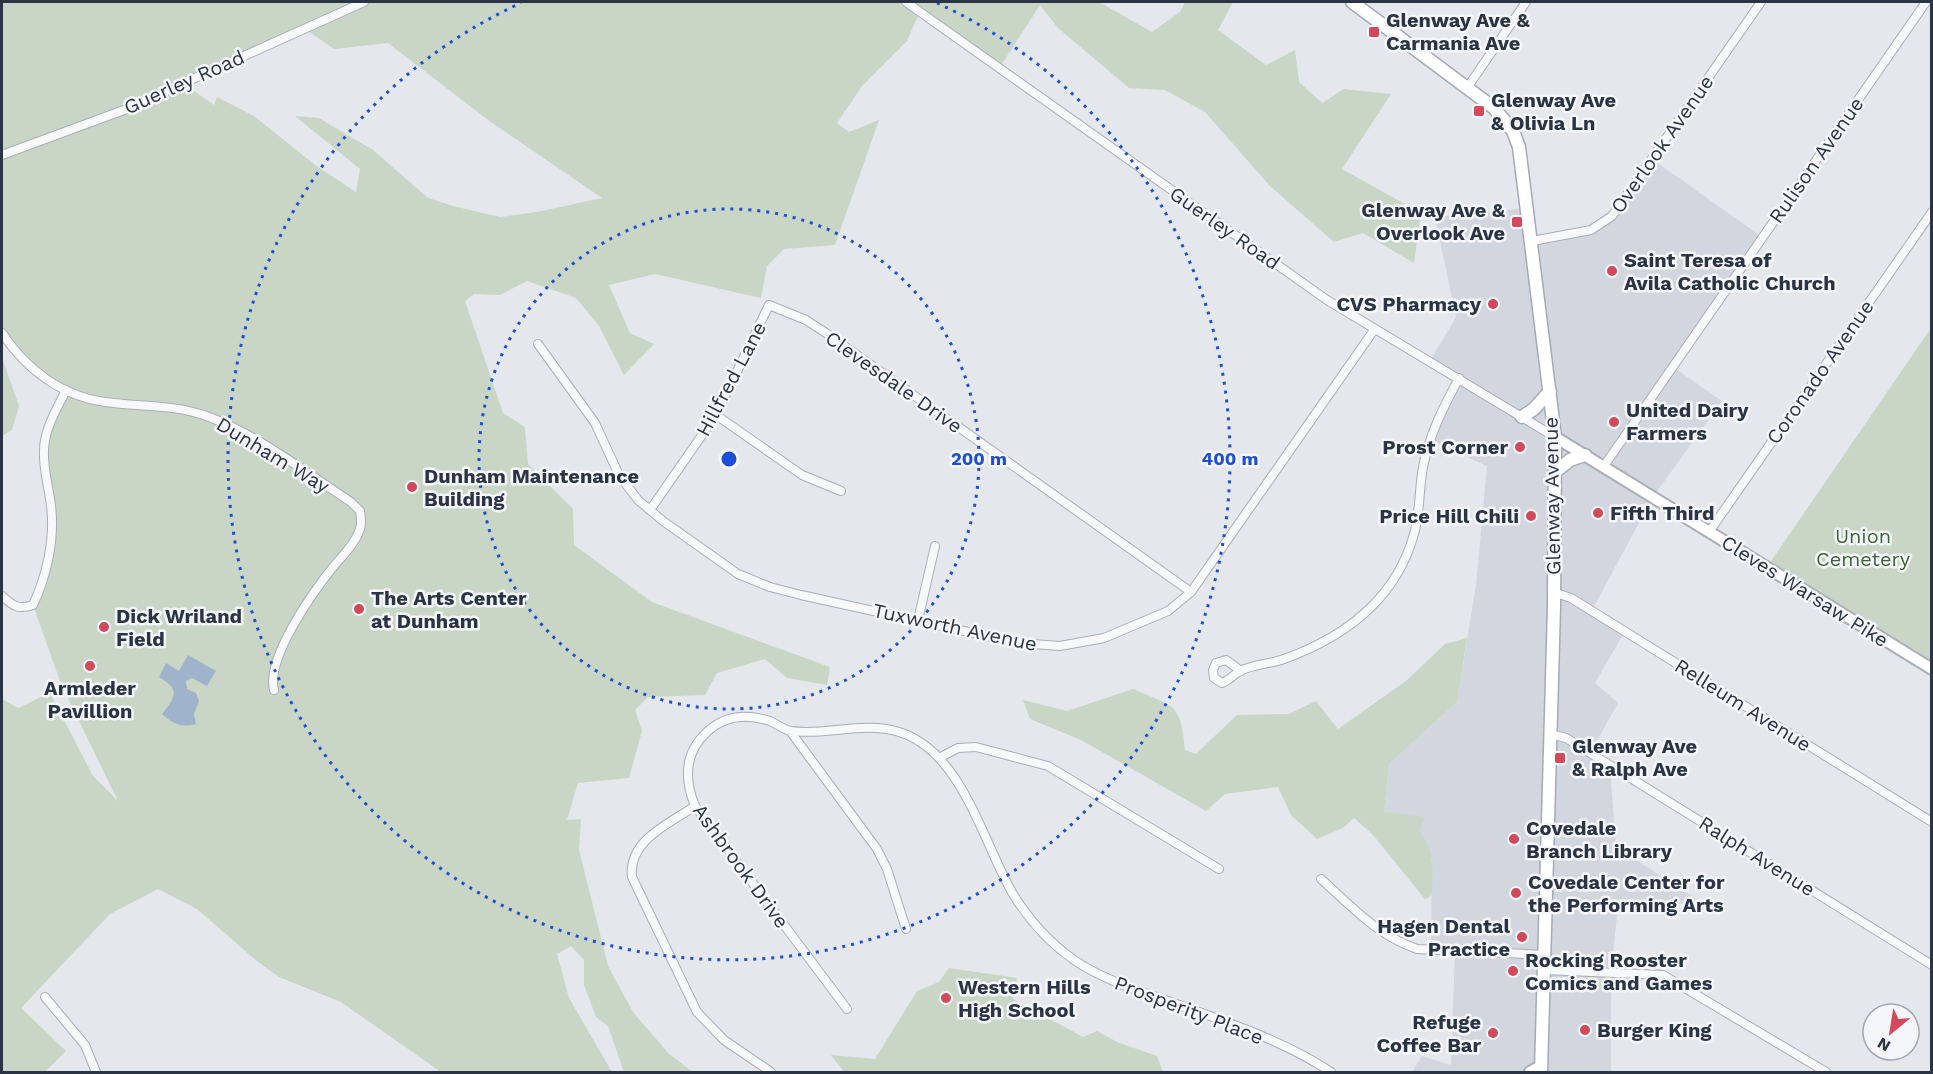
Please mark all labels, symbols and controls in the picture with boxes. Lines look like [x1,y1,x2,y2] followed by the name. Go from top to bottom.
[1386,8,1530,55] place label: Glenway Ave & Carmania Ave
[1367,25,1381,39] marker: Glenway Ave & Carmania Ave
[120,45,248,119] street label: Guerley Road
[1605,70,1719,218] street label: Overlook Avenue
[1491,88,1616,135] place label: Glenway Ave & Olivia Ln
[1764,92,1868,228] street label: Rulison Avenue
[1472,104,1486,118] marker: Glenway Ave & Olivia Ln
[1165,181,1285,275] street label: Guerley Road
[1361,198,1505,245] place label: Glenway Ave & Overlook Ave
[1510,215,1524,229] marker: Glenway Ave & Overlook Ave
[1624,248,1836,295] place label: Saint Teresa of Avila Catholic Church
[1605,264,1619,278] marker: Saint Teresa of Avila Catholic Church
[1337,292,1482,316] place label: CVS Pharmacy
[1761,295,1879,449] street label: Coronado Avenue
[1486,297,1500,311] marker: CVS Pharmacy
[691,318,771,440] street label: Hillfred Lane
[821,326,967,438] street label: Clevesdale Drive
[1626,398,1749,445] place label: United Dairy Farmers
[212,412,334,499] street label: Dunham Way
[1607,415,1621,429] marker: United Dairy Farmers
[1539,417,1565,575] street label: Glenway Avenue
[1382,435,1508,459] place label: Prost Corner
[1513,440,1527,454] marker: Prost Corner
[951,448,1007,469] text: 200 m
[1202,448,1258,469] text: 400 m
[719,449,739,469] centre of rings
[424,464,639,511] place label: Dunham Maintenance Building
[405,480,419,494] marker: Dunham Maintenance Building
[1610,501,1715,525] place label: Fifth Third
[1379,504,1519,528] place label: Price Hill Chili
[1591,506,1605,520] marker: Fifth Third
[1524,509,1538,523] marker: Price Hill Chili
[1816,524,1911,571] park label: Union Cemetery
[1717,530,1893,652] street label: Cleves Warsaw Pike
[371,586,527,633] place label: The Arts Center at Dunham
[871,598,1039,656] street label: Tuxworth Avenue
[352,602,366,616] marker: The Arts Center at Dunham
[116,604,242,651] place label: Dick Wriland Field
[97,620,111,634] marker: Dick Wriland Field
[1670,653,1816,757] street label: Relleum Avenue
[83,659,97,673] marker: Armleder Pavillion
[44,676,136,723] place label: Armleder Pavillion
[1572,734,1697,781] place label: Glenway Ave & Ralph Ave
[1553,751,1567,765] marker: Glenway Ave & Ralph Ave
[688,799,794,933] street label: Ashbrook Drive
[1694,811,1820,901] street label: Ralph Avenue
[1526,816,1673,863] place label: Covedale Branch Library
[1507,832,1521,846] marker: Covedale Branch Library
[1528,870,1725,917] place label: Covedale Center for the Performing Arts
[1509,886,1523,900] marker: Covedale Center for the Performing Arts
[1377,914,1510,961] place label: Hagen Dental Practice
[1515,930,1529,944] marker: Hagen Dental Practice
[1525,948,1713,995] place label: Rocking Rooster Comics and Games
[1506,964,1520,978] marker: Rocking Rooster Comics and Games
[1111,971,1267,1049] street label: Prosperity Place
[958,975,1091,1022] place label: Western Hills High School
[939,991,953,1005] marker: Western Hills High School
[1861,1002,1921,1062] north arrow
[1377,1010,1481,1057] place label: Refuge Coffee Bar
[1597,1018,1712,1042] place label: Burger King
[1578,1023,1592,1037] marker: Burger King
[1486,1026,1500,1040] marker: Refuge Coffee Bar
[1874,1033,1894,1056] text: N

